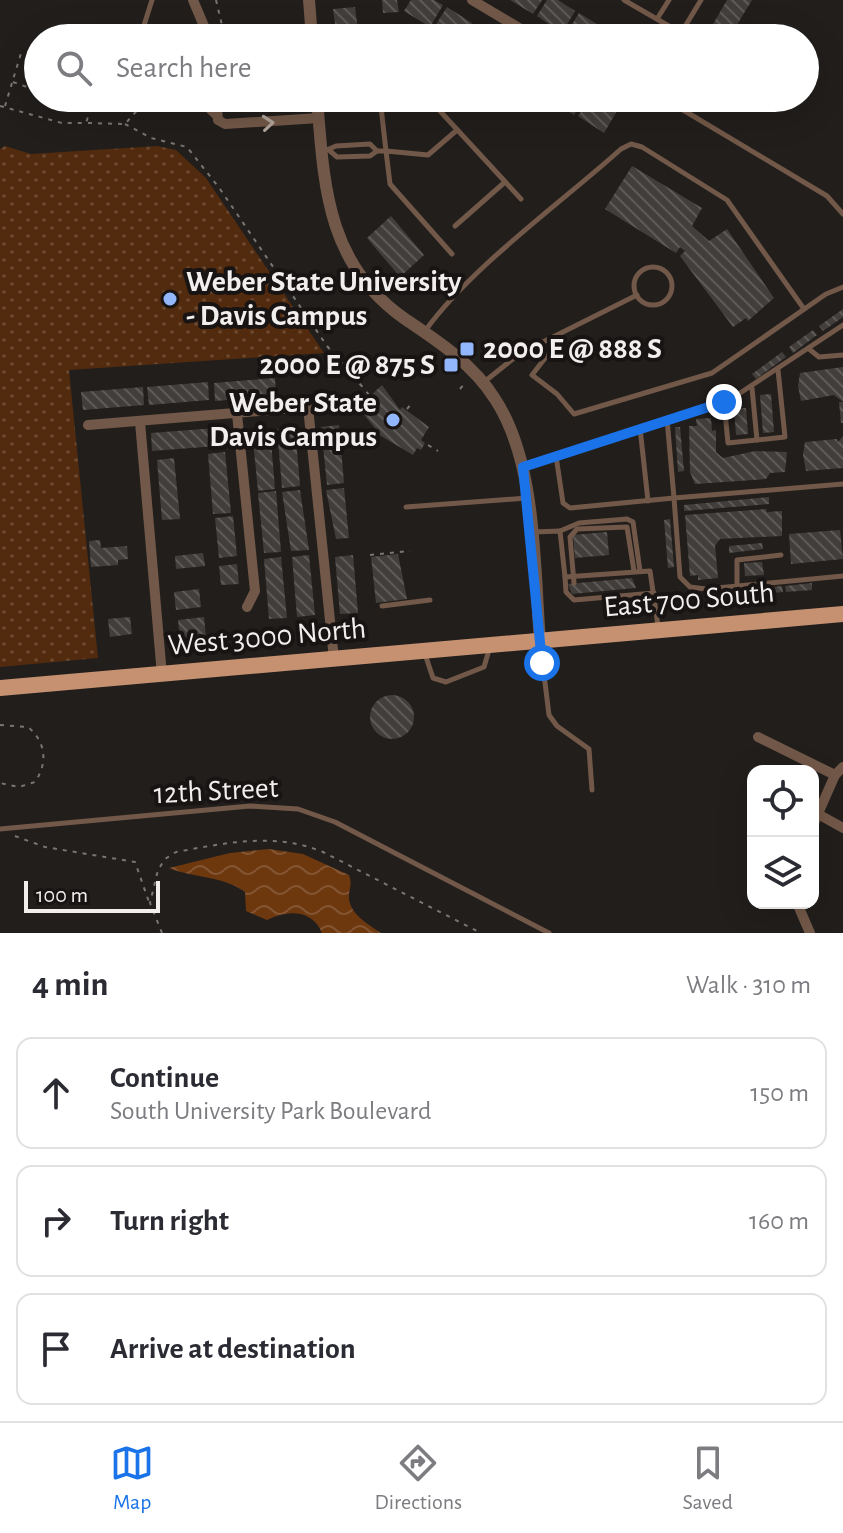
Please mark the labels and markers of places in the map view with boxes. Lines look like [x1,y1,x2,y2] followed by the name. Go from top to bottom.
[186,267,462,331] place label: Weber State University - Davis Campus
[161,290,179,308] marker: Weber State University - Davis Campus
[483,334,662,364] place label: 2000 E @ 888 S
[458,340,476,358] marker: 2000 E @ 888 S
[260,350,435,380] place label: 2000 E @ 875 S
[442,356,460,374] marker: 2000 E @ 875 S
[209,388,377,452] place label: Weber State Davis Campus
[384,411,402,429] marker: Weber State Davis Campus

